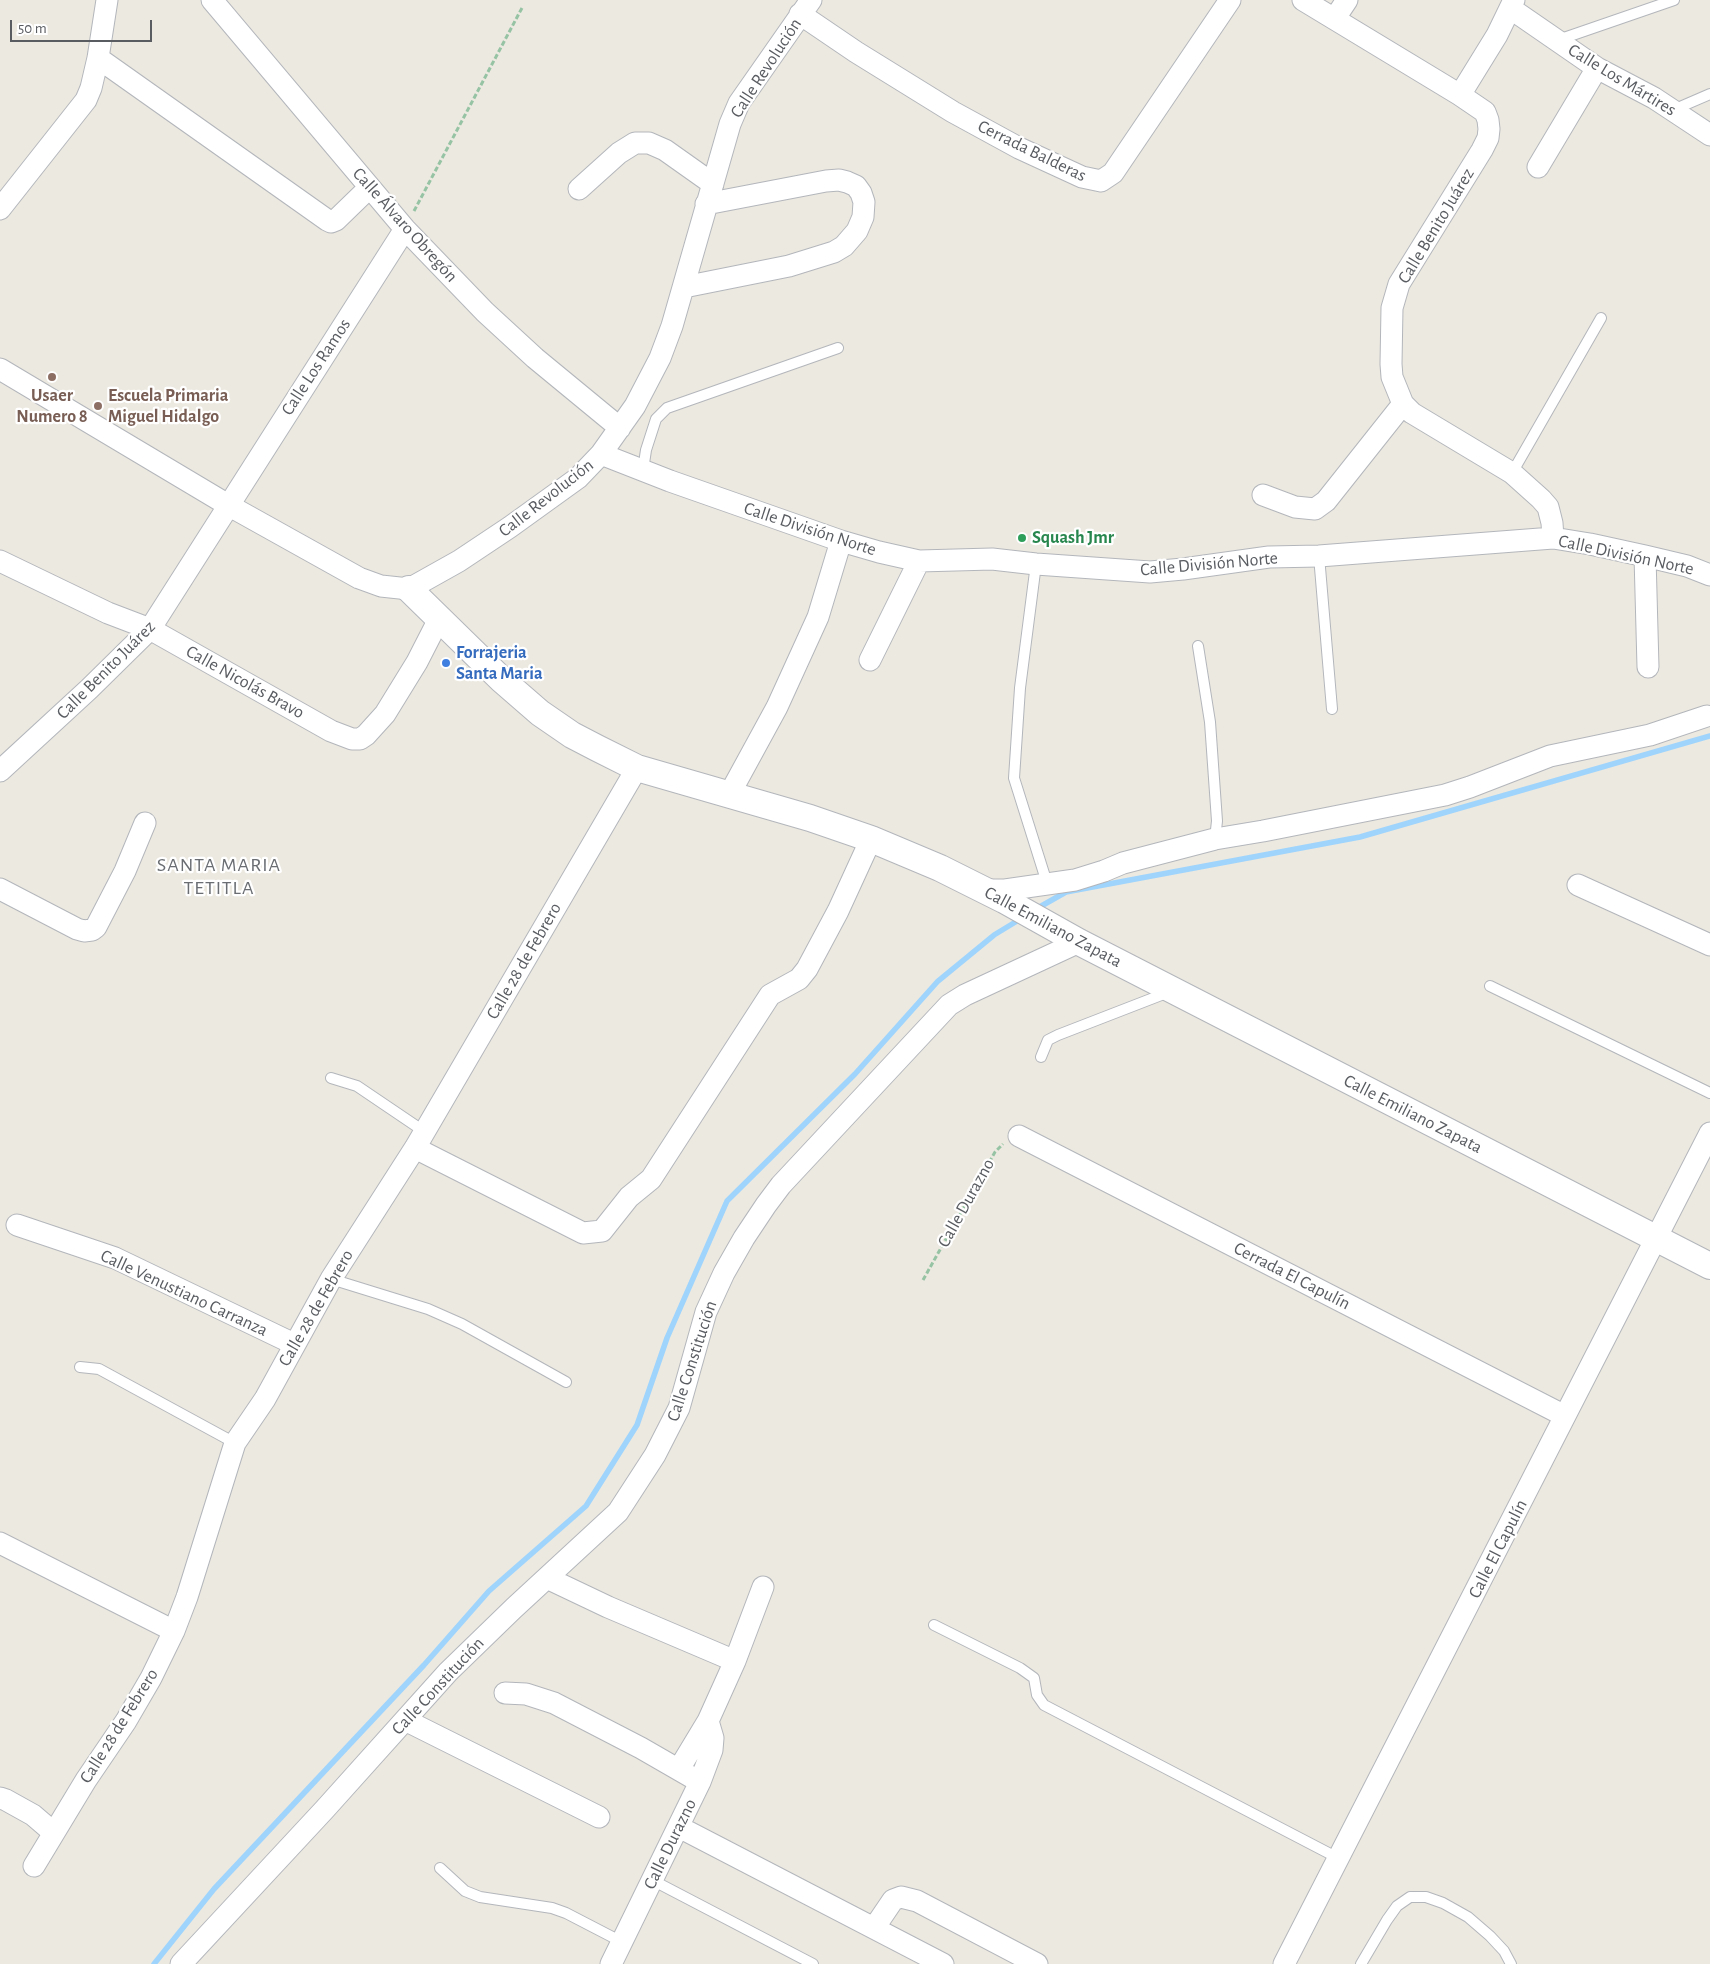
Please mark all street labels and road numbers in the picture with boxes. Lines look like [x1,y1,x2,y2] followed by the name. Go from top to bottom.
[726,14,806,122] street label: Calle Revolución
[1564,39,1680,121] street label: Calle Los Mártires
[974,115,1090,187] street label: Cerrada Balderas
[348,163,462,287] street label: Calle Álvaro Obregón
[1393,164,1479,288] street label: Calle Benito Juárez
[277,314,355,420] street label: Calle Los Ramos
[494,454,598,542] street label: Calle Revolución
[741,497,879,561] street label: Calle División Norte
[1556,530,1696,580] street label: Calle División Norte
[1139,547,1279,581] street label: Calle División Norte
[52,616,160,724] street label: Calle Benito Juárez
[182,641,308,723] street label: Calle Nicolás Bravo
[981,882,1125,972] street label: Calle Emiliano Zapata
[482,899,566,1023] street label: Calle 28 de Febrero
[1340,1070,1486,1158] street label: Calle Emiliano Zapata
[933,1155,999,1251] street label: Calle Durazno
[1230,1237,1354,1315] street label: Cerrada El Capulín
[97,1245,271,1341] street label: Calle Venustiano Carranza
[274,1246,358,1370] street label: Calle 28 de Febrero
[662,1298,722,1424] street label: Calle Constitución
[1464,1496,1532,1602] street label: Calle El Capulín
[387,1633,489,1739] street label: Calle Constitución
[75,1665,163,1787] street label: Calle 28 de Febrero
[639,1795,701,1893] street label: Calle Durazno

